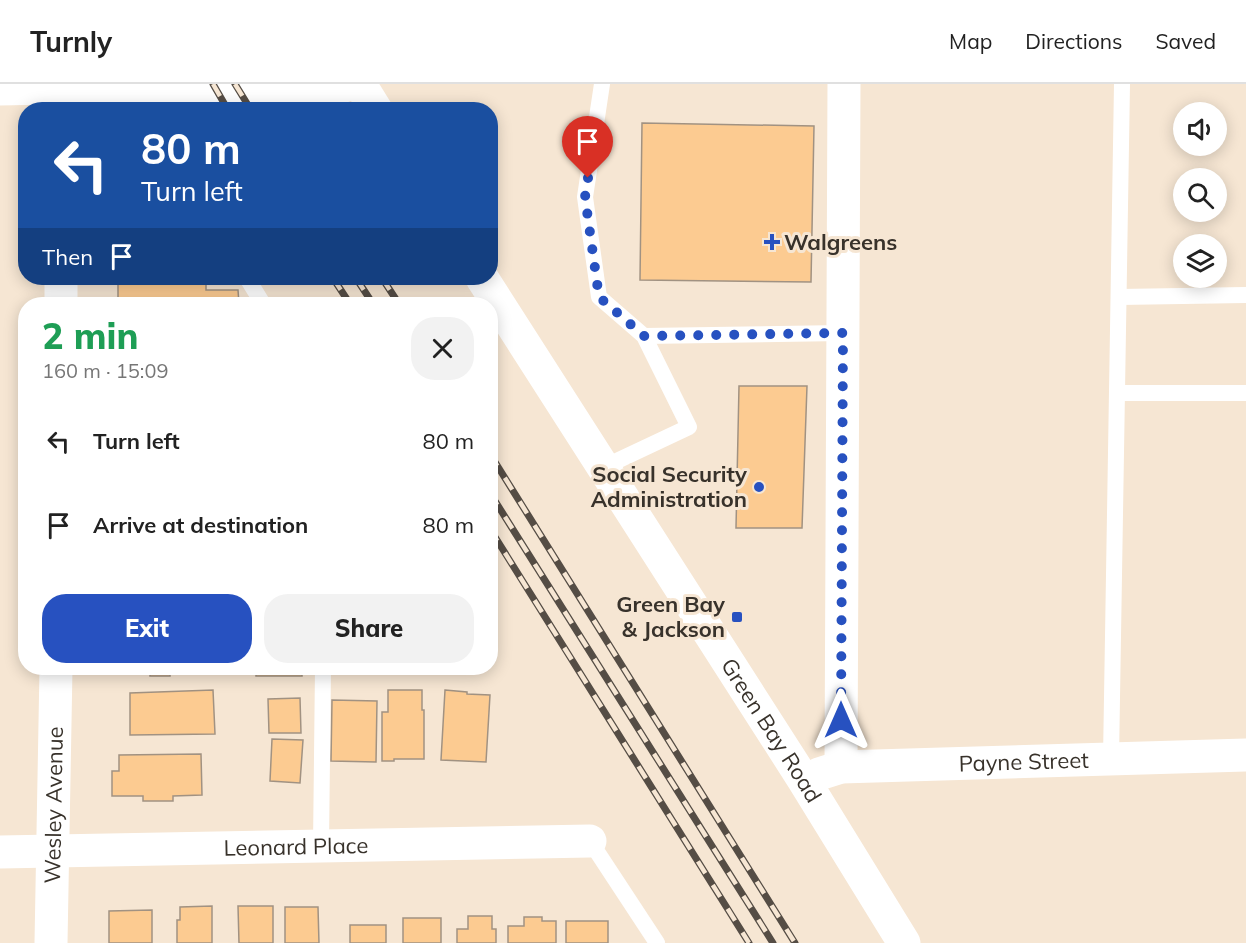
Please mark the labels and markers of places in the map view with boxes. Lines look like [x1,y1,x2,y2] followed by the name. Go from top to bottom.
[562,116,613,178] pin
[784,228,897,256] place label: Walgreens
[765,235,779,249] marker: Walgreens
[591,460,747,513] place label: Social Security Administration
[752,480,766,494] marker: Social Security Administration
[616,590,725,643] place label: Green Bay & Jackson
[730,610,744,624] marker: Green Bay & Jackson

